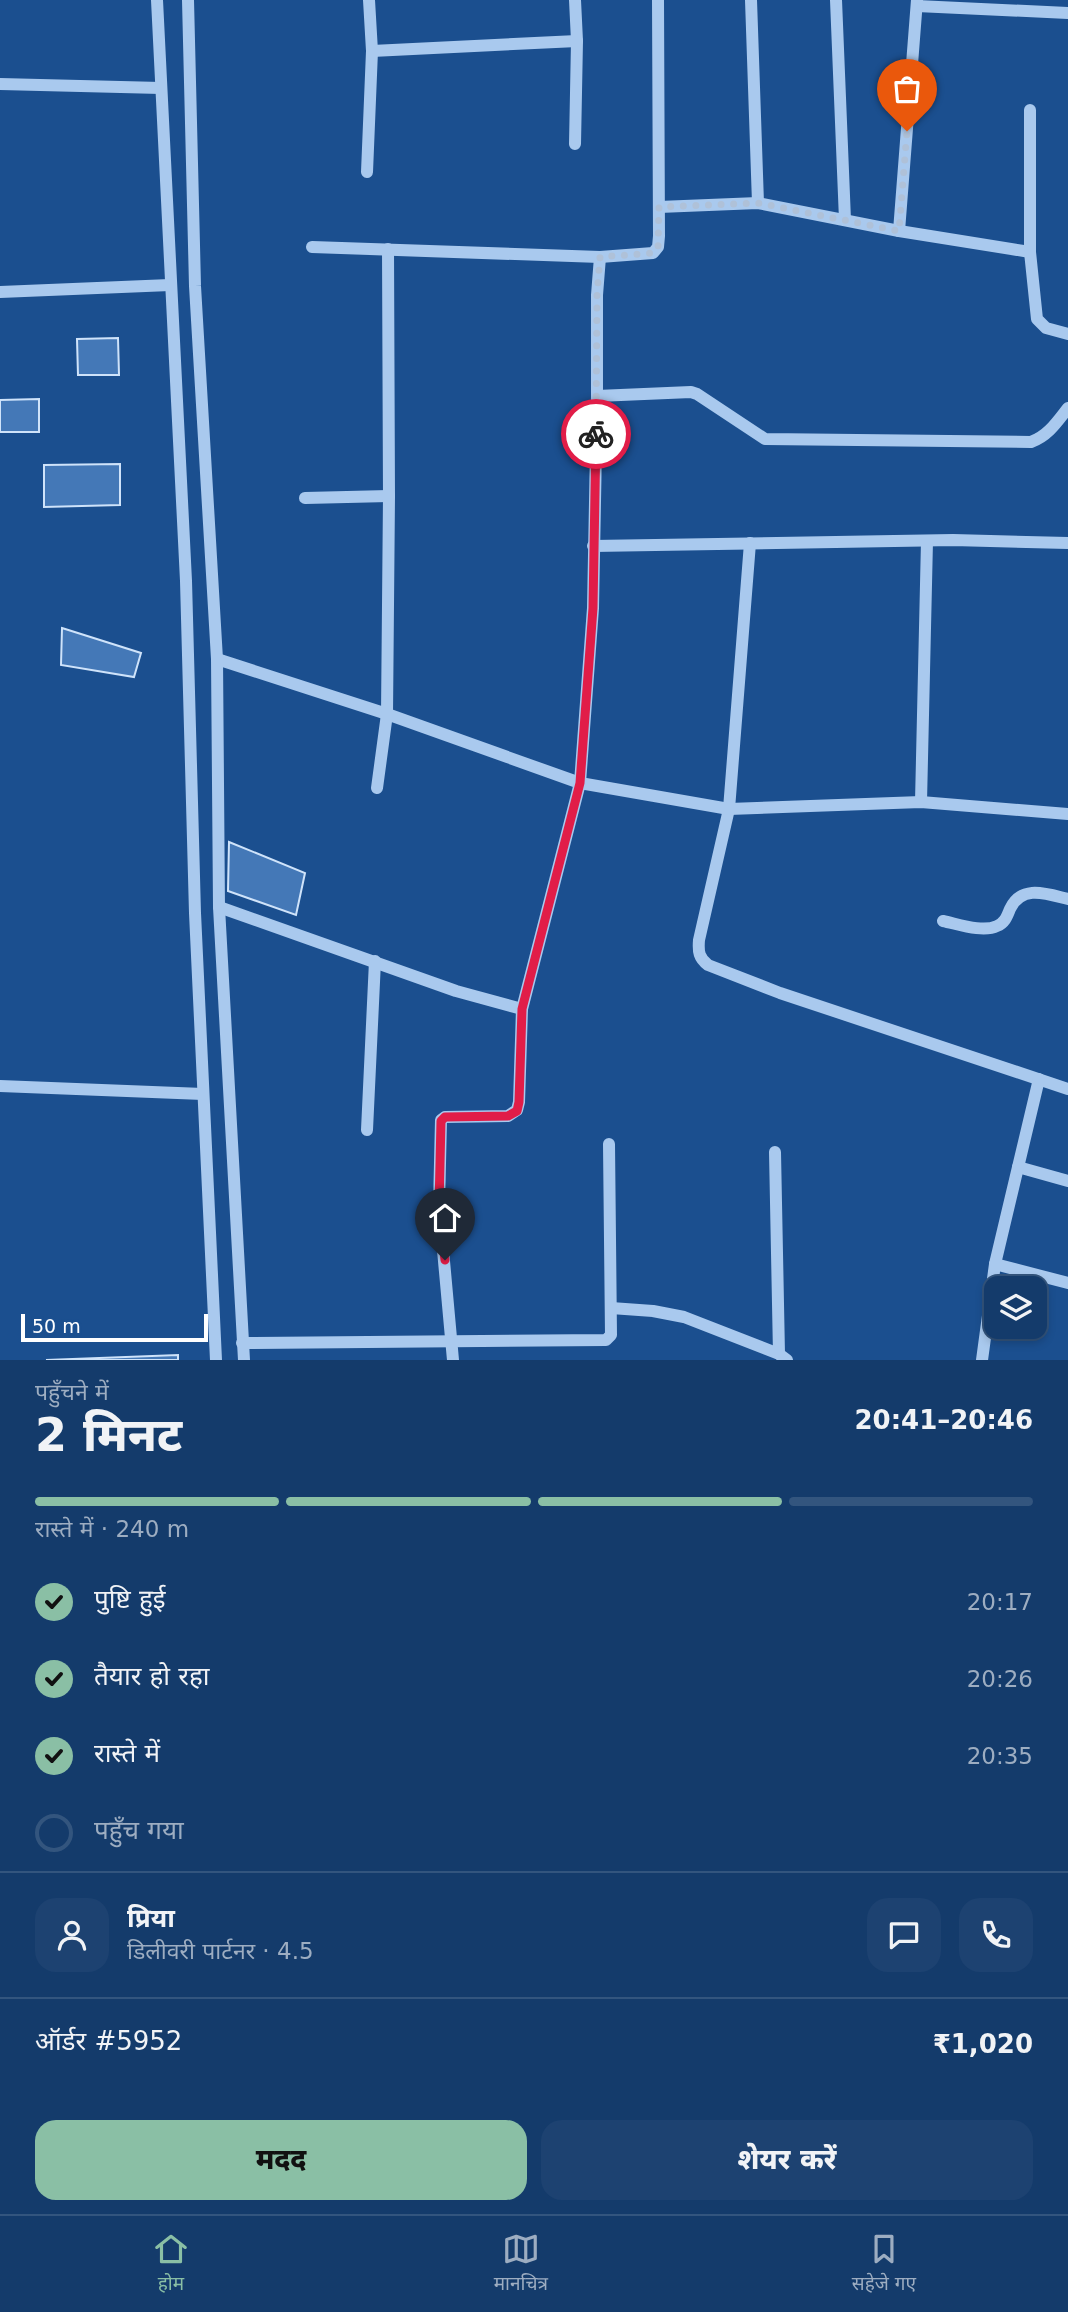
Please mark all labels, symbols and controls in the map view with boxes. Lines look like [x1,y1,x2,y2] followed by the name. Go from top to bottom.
[877,59,937,131] pin
[888,70,926,108] icon: bag
[561,399,631,469] courier
[577,415,615,453] icon: bike
[415,1188,475,1260] pin
[426,1199,464,1237] icon: home
[984,1276,1047,1339] map controls
[984,1276,1047,1339] button: layers
[21,1311,208,1343] scale bar
[32,1315,81,1337] text: 50 m
[35,1379,109,1405] text: पहुँचने में
[854,1405,1033,1435] text: 20:41–20:46
[35,1408,182,1462] text: 2 मिनट
[35,1516,189,1542] text: रास्ते में · 240 m
[35,1583,73,1621] icon: check
[94,1584,166,1614] text: पुष्टि हुई
[967,1589,1033,1615] text: 20:17
[35,1660,73,1698] icon: check
[94,1661,210,1691] text: तैयार हो रहा
[967,1666,1033,1692] text: 20:26
[35,1737,73,1775] icon: check
[94,1738,160,1768] text: रास्ते में
[967,1743,1033,1769] text: 20:35
[94,1815,184,1845] text: पहुँच गया
[35,1898,109,1972] button: person
[867,1898,941,1972] button: chat
[959,1898,1033,1972] button: phone
[127,1903,175,1933] text: प्रिया
[127,1938,314,1964] text: डिलीवरी पार्टनर · 4.5
[35,2026,182,2056] text: ऑर्डर #5952
[933,2029,1033,2059] text: ₹1,020
[35,2120,527,2200] button: मदद
[541,2120,1033,2200] button: शेयर करें
[152,2230,190,2298] tab: होम
[494,2230,548,2298] tab: मानचित्र
[852,2230,916,2298] tab: सहेजे गए

